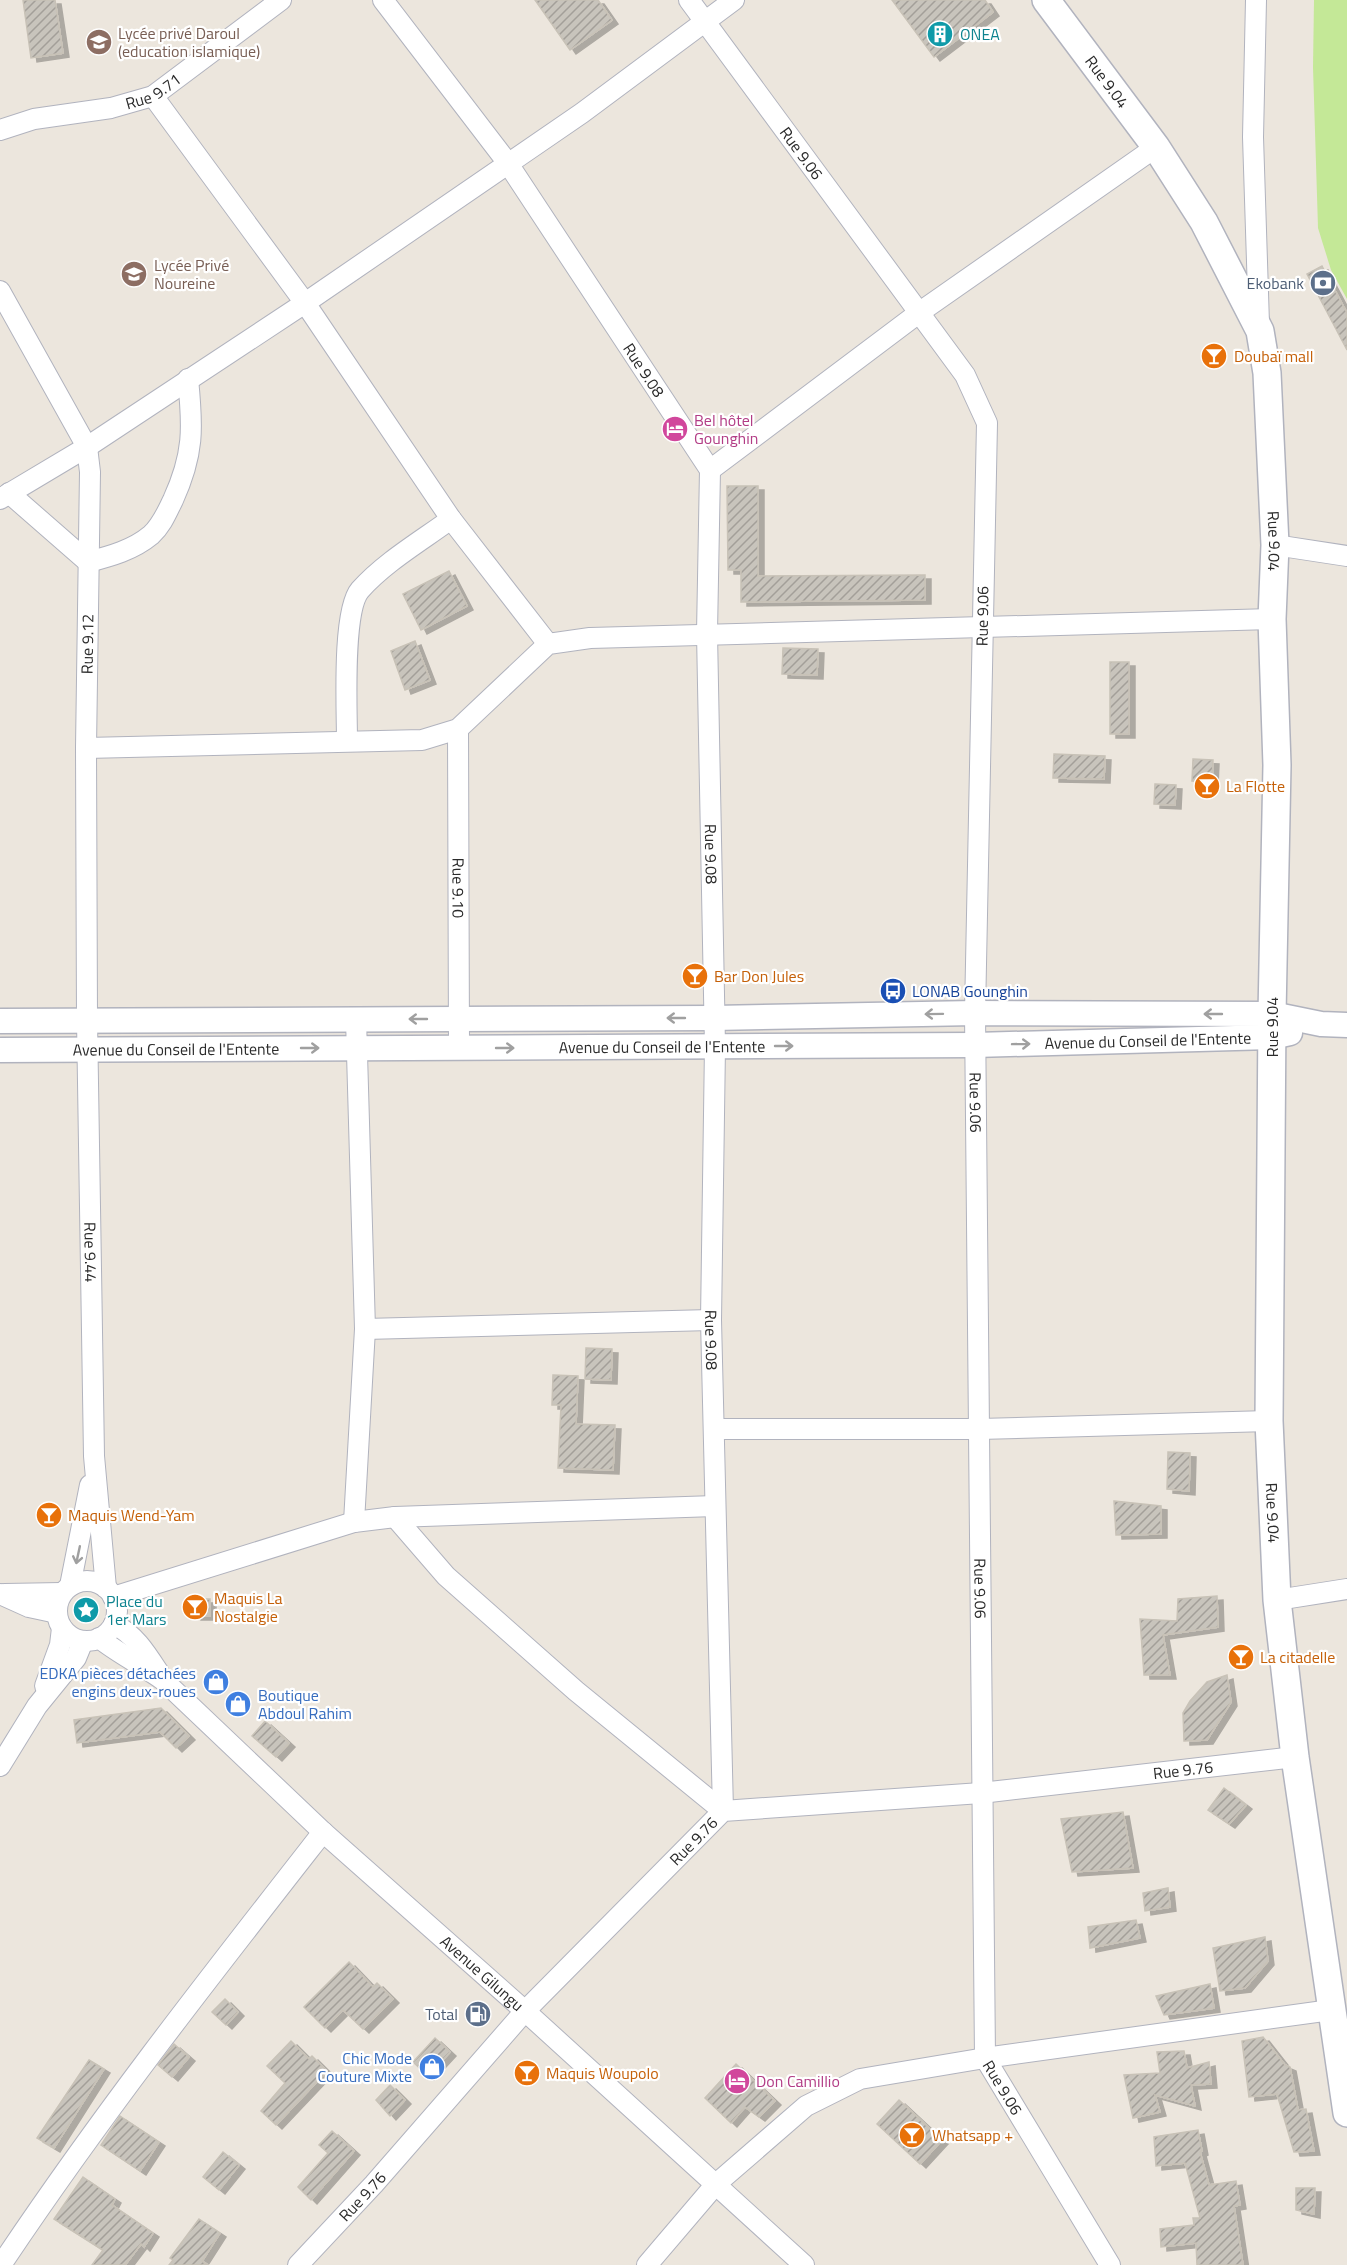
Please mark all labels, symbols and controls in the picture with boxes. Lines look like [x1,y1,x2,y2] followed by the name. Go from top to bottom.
[925,19,955,49] building icon: ONEA
[118,21,260,63] place label: Lycée privé Daroul (education islamique)
[960,22,1000,46] place label: ONEA
[84,27,114,57] school or university icon: Lycée privé Daroul (education islamique)
[1079,50,1135,113] street label: Rue 9.04
[122,67,186,115] street label: Rue 9.71
[774,122,829,184] street label: Rue 9.06
[154,253,229,295] place label: Lycée Privé Noureine
[119,259,149,289] school or university icon: Lycée Privé Noureine
[1308,268,1338,298] bank icon: Ekobank
[1247,271,1304,295] place label: Ekobank
[617,338,671,402] street label: Rue 9.08
[1199,341,1229,371] bar icon: Doubaï mall
[1234,344,1314,368] place label: Doubaï mall
[694,408,758,450] place label: Bel hôtel Gounghin
[660,414,690,444] hotel icon: Bel hôtel Gounghin
[1261,510,1287,572] street label: Rue 9.04
[969,586,995,646] street label: Rue 9.06
[74,614,100,674] street label: Rue 9.12
[1192,771,1222,801] bar icon: La Flotte
[1226,774,1285,798] place label: La Flotte
[699,824,724,884] street label: Rue 9.08
[446,858,471,918] street label: Rue 9.10
[680,961,710,991] bar icon: Bar Don Jules
[714,964,804,988] place label: Bar Don Jules
[878,976,908,1006] bus stop icon: LONAB Gounghin
[912,979,1028,1003] place label: LONAB Gounghin
[1260,997,1284,1057] street label: Rue 9.04
[925,1008,945,1020] one-way arrow
[1204,1008,1224,1020] one-way arrow
[667,1012,687,1024] one-way arrow
[409,1014,429,1025] one-way arrow
[1044,1026,1251,1055] street label: Avenue du Conseil de l'Entente
[559,1034,765,1059] street label: Avenue du Conseil de l'Entente
[73,1037,279,1062] street label: Avenue du Conseil de l'Entente
[1011,1038,1031,1050] one-way arrow
[774,1040,794,1052] one-way arrow
[300,1042,320,1054] one-way arrow
[495,1042,515,1054] one-way arrow
[964,1072,988,1133] street label: Rue 9.06
[78,1222,103,1283] street label: Rue 9.44
[699,1310,724,1370] street label: Rue 9.08
[1260,1482,1286,1543] street label: Rue 9.04
[34,1500,64,1530] bar icon: Maquis Wend-Yam
[68,1503,195,1527] place label: Maquis Wend-Yam
[72,1544,83,1564] one-way arrow
[968,1558,993,1619] street label: Rue 9.06
[214,1586,283,1628] place label: Maquis La Nostalgie
[106,1589,167,1631] place label: Place du 1er Mars
[180,1592,210,1622] bar icon: Maquis La Nostalgie
[71,1595,101,1625] place icon: Place du 1er Mars
[1226,1642,1256,1672] bar icon: La citadelle
[1260,1645,1335,1669] place label: La citadelle
[39,1661,196,1703] place label: EDKA pièces détachées engins deux-roues
[201,1667,231,1697] shop icon: EDKA pièces détachées engins deux-roues
[258,1683,352,1725] place label: Boutique Abdoul Rahim
[223,1689,253,1719] shop icon: Boutique Abdoul Rahim
[1152,1754,1214,1785] street label: Rue 9.76
[664,1811,723,1871] street label: Rue 9.76
[435,1929,529,2017] street label: Avenue Gilungu
[463,1999,493,2029] fuel station icon: Total
[425,2002,458,2026] place label: Total
[318,2046,412,2088] place label: Chic Mode Couture Mixte
[417,2052,447,2082] shop icon: Chic Mode Couture Mixte
[977,2055,1029,2120] street label: Rue 9.06
[512,2058,542,2088] bar icon: Maquis Woupolo
[546,2061,659,2085] place label: Maquis Woupolo
[722,2066,752,2096] hotel icon: Don Camillio
[756,2069,840,2093] place label: Don Camillio
[897,2120,927,2150] bar icon: Whatsapp +
[932,2123,1013,2147] place label: Whatsapp +
[333,2166,392,2227] street label: Rue 9.76

